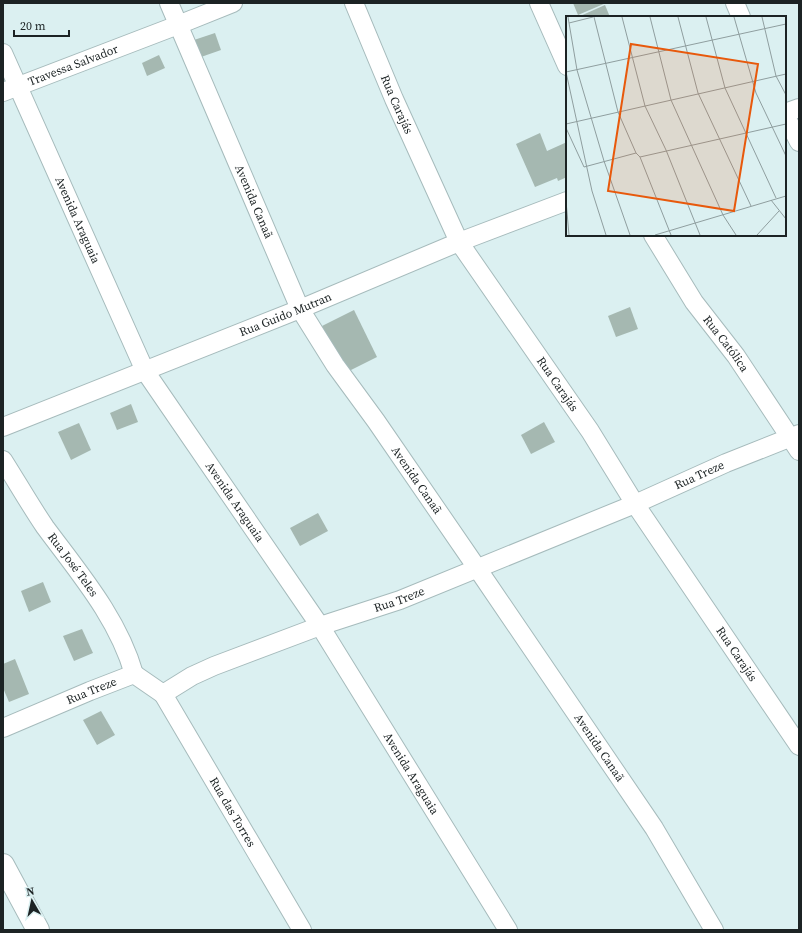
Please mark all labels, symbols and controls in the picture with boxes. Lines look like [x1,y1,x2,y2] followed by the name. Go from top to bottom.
[14,12,69,38] scale bar
[566,16,786,236] inset map
[20,18,46,34] text: 20 m
[26,41,120,90] street label: Travessa Salvador
[377,72,417,136] street label: Rua Carajás
[231,162,277,242] street label: Avenida Canaã
[51,174,104,267] street label: Avenida Araguaia
[237,289,334,340] street label: Rua Guido Mutran
[699,312,753,376] street label: Rua Católica
[533,354,582,415] street label: Rua Carajás
[388,443,446,518] street label: Avenida Canaã
[672,457,727,493] street label: Rua Treze
[202,459,268,546] street label: Avenida Araguaia
[44,529,102,600] street label: Rua José Teles
[372,583,427,616] street label: Rua Treze
[712,623,761,685] street label: Rua Carajás
[64,673,119,708] street label: Rua Treze
[571,711,629,785] street label: Avenida Canaã
[380,730,443,818] street label: Avenida Araguaia
[206,774,259,850] street label: Rua das Torres
[12,881,52,921] north arrow
[25,884,36,900] text: N

